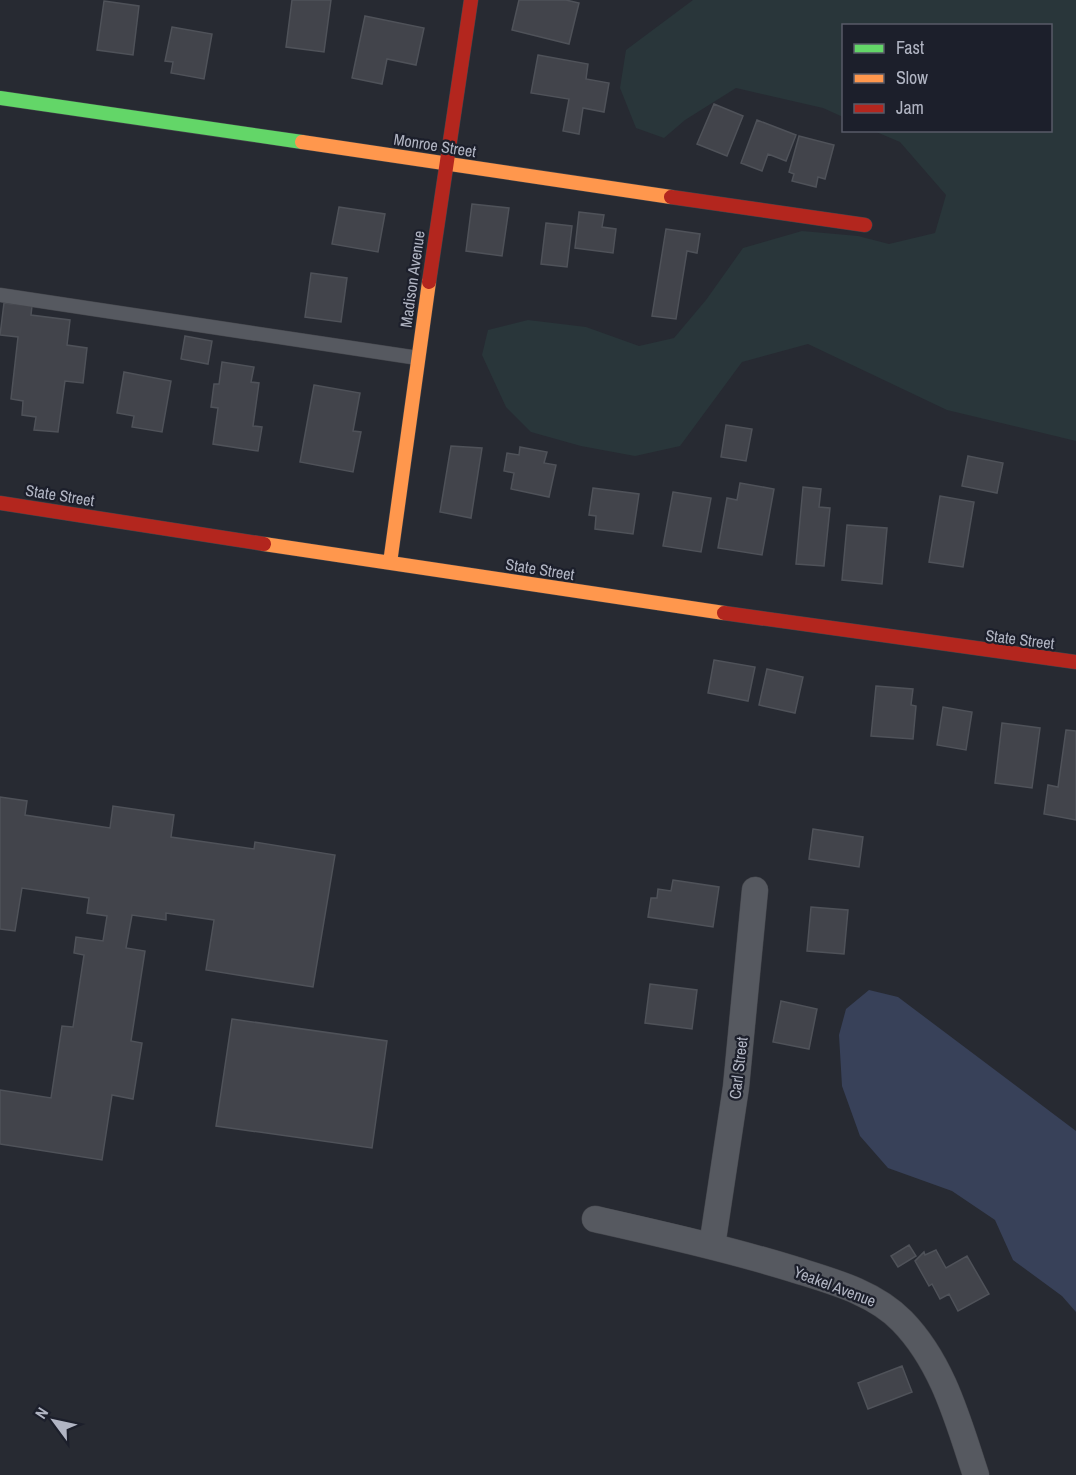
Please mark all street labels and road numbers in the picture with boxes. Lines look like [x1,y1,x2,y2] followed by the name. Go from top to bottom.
[392,128,478,162] street label: Monroe Street
[394,229,430,329] street label: Madison Avenue
[24,479,96,511] street label: State Street
[504,553,576,585] street label: State Street
[984,624,1056,654] street label: State Street
[723,1035,753,1100] street label: Carl Street
[791,1260,879,1312] street label: Yeakel Avenue

